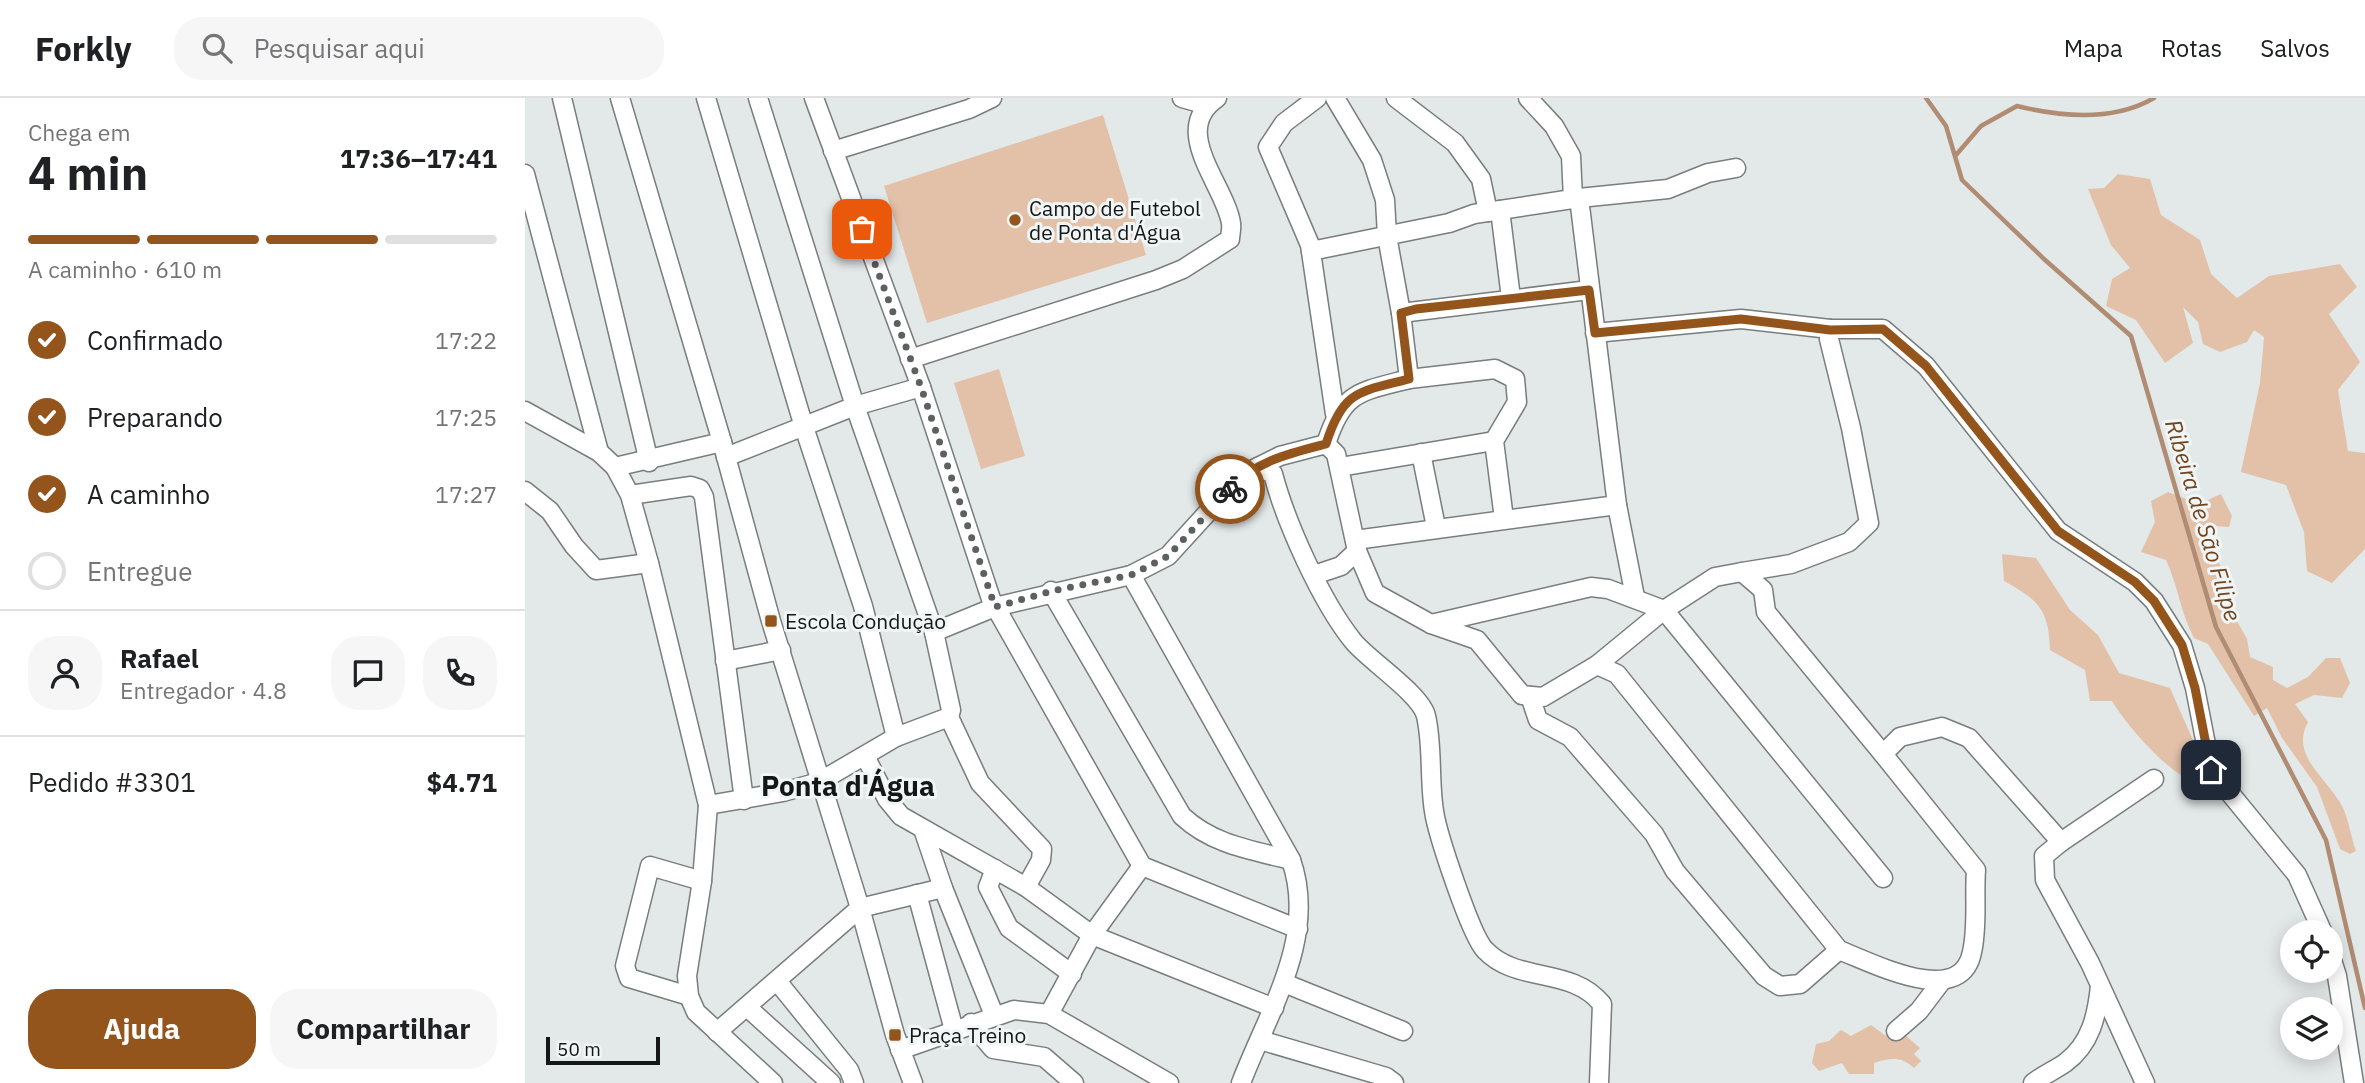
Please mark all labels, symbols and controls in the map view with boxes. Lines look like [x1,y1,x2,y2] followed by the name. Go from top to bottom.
[174,17,664,80] search box
[35,27,132,70] text: Forkly
[198,29,236,67] icon: search
[254,31,425,65] text: Pesquisar aqui
[2064,32,2123,64] text: Mapa
[2161,32,2222,64] text: Rotas
[2260,32,2330,64] text: Salvos
[28,117,130,147] text: Chega em
[340,141,497,175] text: 17:36–17:41
[28,143,148,203] text: 4 min
[1029,194,1201,246] place label: Campo de Futebol de Ponta d'Água
[832,199,892,259] pin
[843,210,881,248] icon: bag
[1007,212,1023,228] marker: Campo de Futebol de Ponta d'Água
[28,254,222,284] text: A caminho · 610 m
[28,321,66,359] icon: check
[87,323,223,357] text: Confirmado
[435,325,497,355] text: 17:22
[28,398,66,436] icon: check
[87,400,223,434] text: Preparando
[435,402,497,432] text: 17:25
[2159,416,2249,625] water label: Ribeira de São Filipe
[1195,454,1265,524] courier
[1211,470,1249,508] icon: bike
[28,475,66,513] icon: check
[87,477,210,511] text: A caminho
[435,479,497,509] text: 17:27
[87,554,192,588] text: Entregue
[785,607,946,635] place label: Escola Condução
[763,613,779,629] marker: Escola Condução
[28,636,102,710] button: person
[331,636,405,710] button: chat
[423,636,497,710] button: phone
[120,641,199,675] text: Rafael
[120,675,287,705] text: Entregador · 4.8
[2181,740,2241,800] pin
[2192,751,2230,789] icon: home
[28,765,196,799] text: Pedido #3301
[427,765,497,799] text: $4.71
[761,767,935,804] district label: Ponta d'Água
[2280,920,2343,1060] map controls
[2280,920,2343,983] button: locate
[28,989,256,1069] button: Ajuda
[270,989,497,1069] button: Compartilhar
[2280,997,2343,1060] button: layers
[909,1021,1026,1049] place label: Praça Treino
[887,1027,903,1043] marker: Praça Treino
[546,1034,660,1066] scale bar
[557,1037,601,1061] text: 50 m

